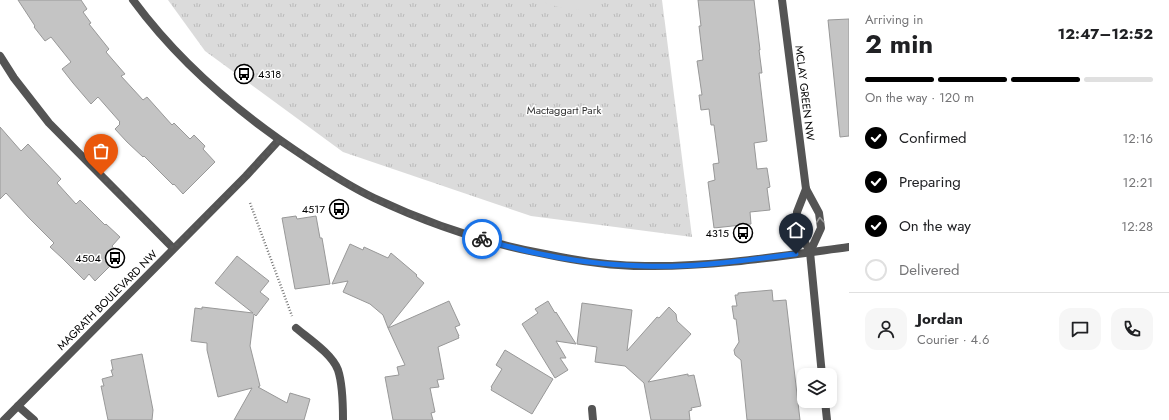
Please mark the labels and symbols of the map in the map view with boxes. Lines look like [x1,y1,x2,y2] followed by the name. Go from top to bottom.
[791,45,819,142] street label: MCLAY GREEN NW
[233,63,255,85] bus stop icon: 4318
[258,66,281,82] place label: 4318
[527,102,601,118] park label: Mactaggart Park
[84,134,118,175] pin
[328,198,350,220] bus stop icon: 4517
[302,201,325,217] place label: 4517
[779,213,813,254] pin
[816,217,825,223] one-way arrow
[462,219,502,259] courier
[732,222,754,244] bus stop icon: 4315
[705,225,729,241] place label: 4315
[53,246,161,354] street label: MAGRATH BOULEVARD NW
[104,247,126,269] bus stop icon: 4504
[75,250,102,266] place label: 4504

